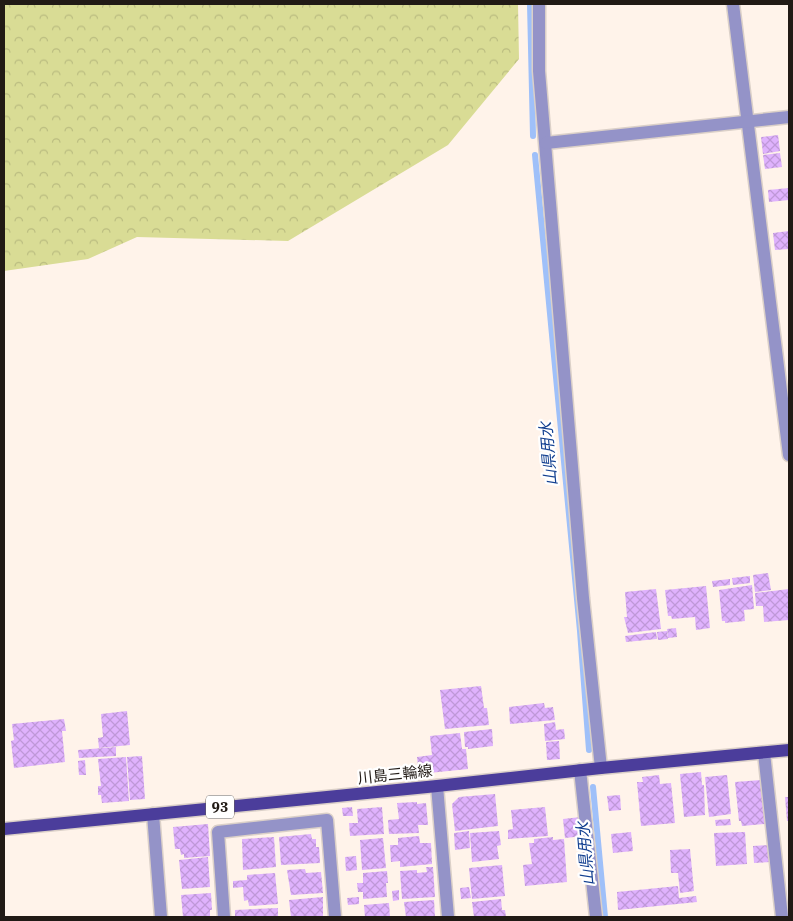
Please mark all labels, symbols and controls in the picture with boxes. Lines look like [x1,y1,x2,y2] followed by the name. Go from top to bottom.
[535,419,561,487] water label: 山県用水
[357,761,433,787] street label: 川島三輪線
[206,796,234,819] road number: 93
[572,819,598,887] water label: 山県用水

